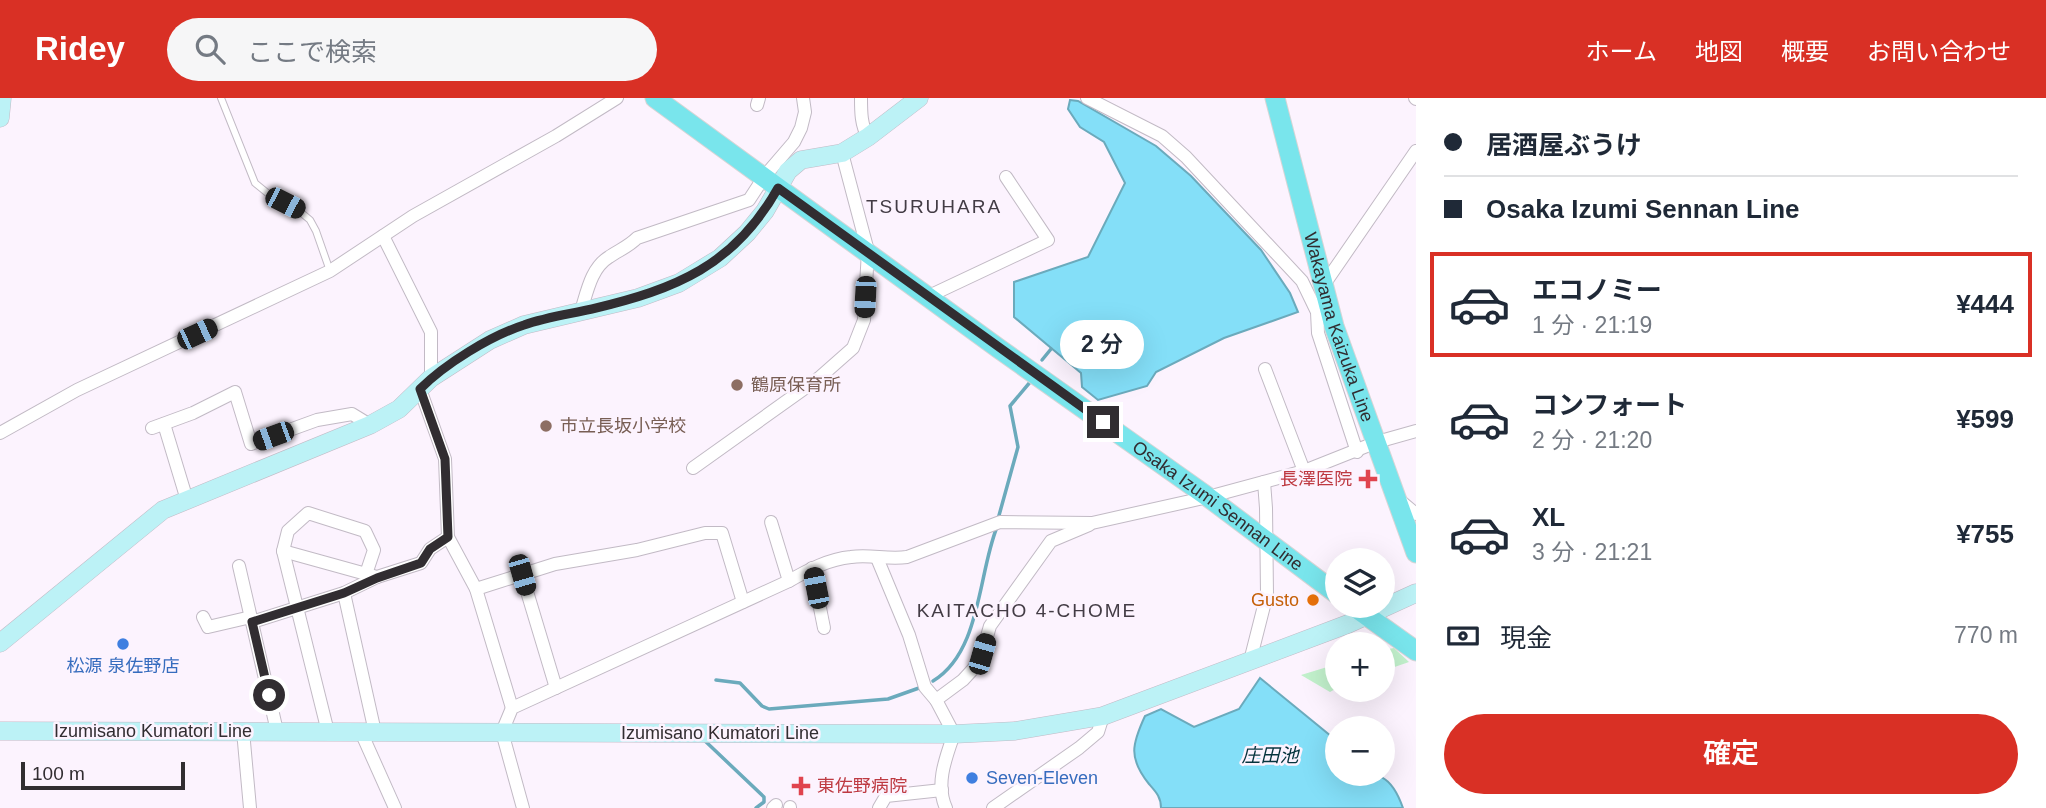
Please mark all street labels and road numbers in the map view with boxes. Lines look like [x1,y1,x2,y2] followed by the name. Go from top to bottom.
[1300,230,1378,425] street label: Wakayama Kaizuka Line
[1129,437,1307,575] street label: Osaka Izumi Sennan Line
[54,721,252,741] street label: Izumisano Kumatori Line
[621,723,819,743] street label: Izumisano Kumatori Line

